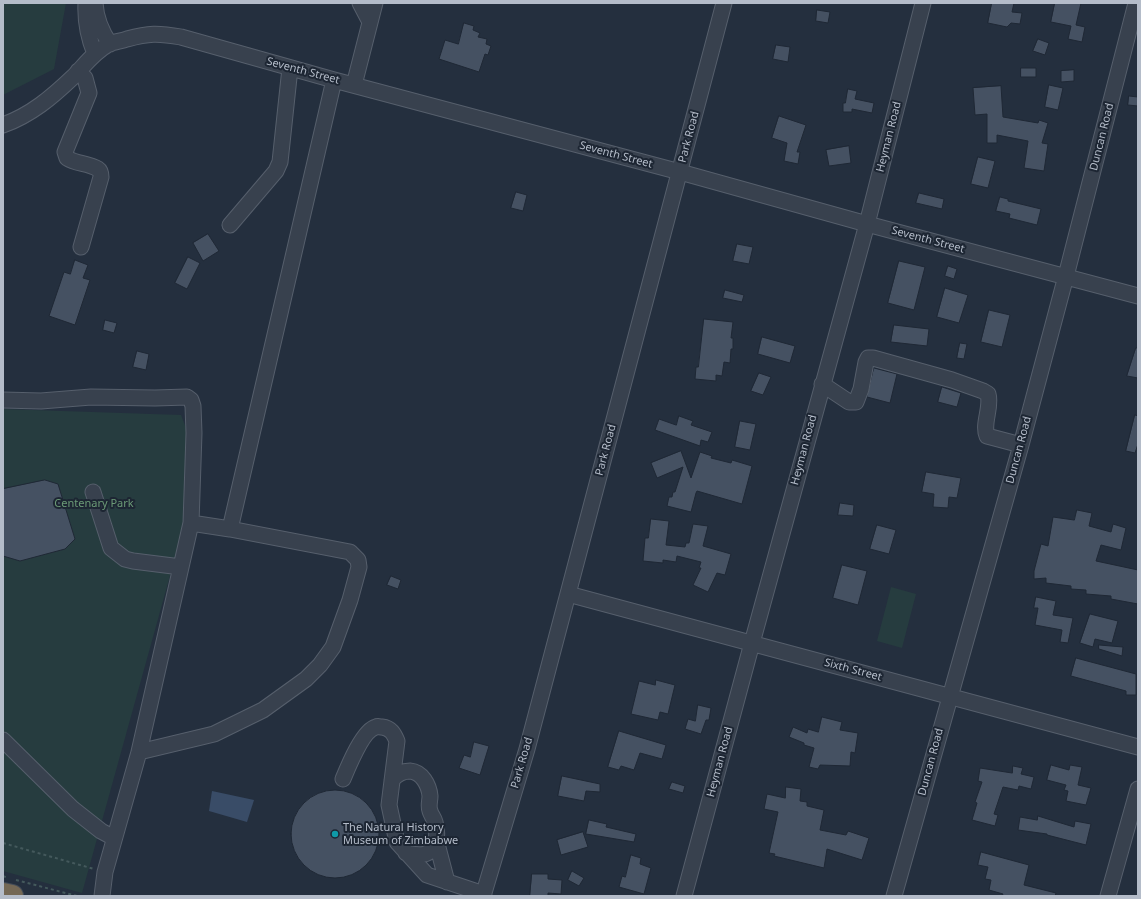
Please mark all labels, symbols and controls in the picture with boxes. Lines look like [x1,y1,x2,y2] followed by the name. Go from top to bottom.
[265,55,341,87] street label: Seventh Street
[874,100,904,174] street label: Heyman Road
[1087,102,1117,172] street label: Duncan Road
[676,110,702,164] street label: Park Road
[578,139,654,171] street label: Seventh Street
[890,224,966,256] street label: Seventh Street
[788,413,820,487] street label: Heyman Road
[1004,415,1034,485] street label: Duncan Road
[593,423,619,477] street label: Park Road
[54,497,134,511] park label: Centenary Park
[823,656,883,684] street label: Sixth Street
[704,725,736,799] street label: Heyman Road
[916,727,946,797] street label: Duncan Road
[508,736,536,790] street label: Park Road
[343,821,458,847] place label: The Natural History Museum of Zimbabwe
[330,829,340,839] marker: The Natural History Museum of Zimbabwe

